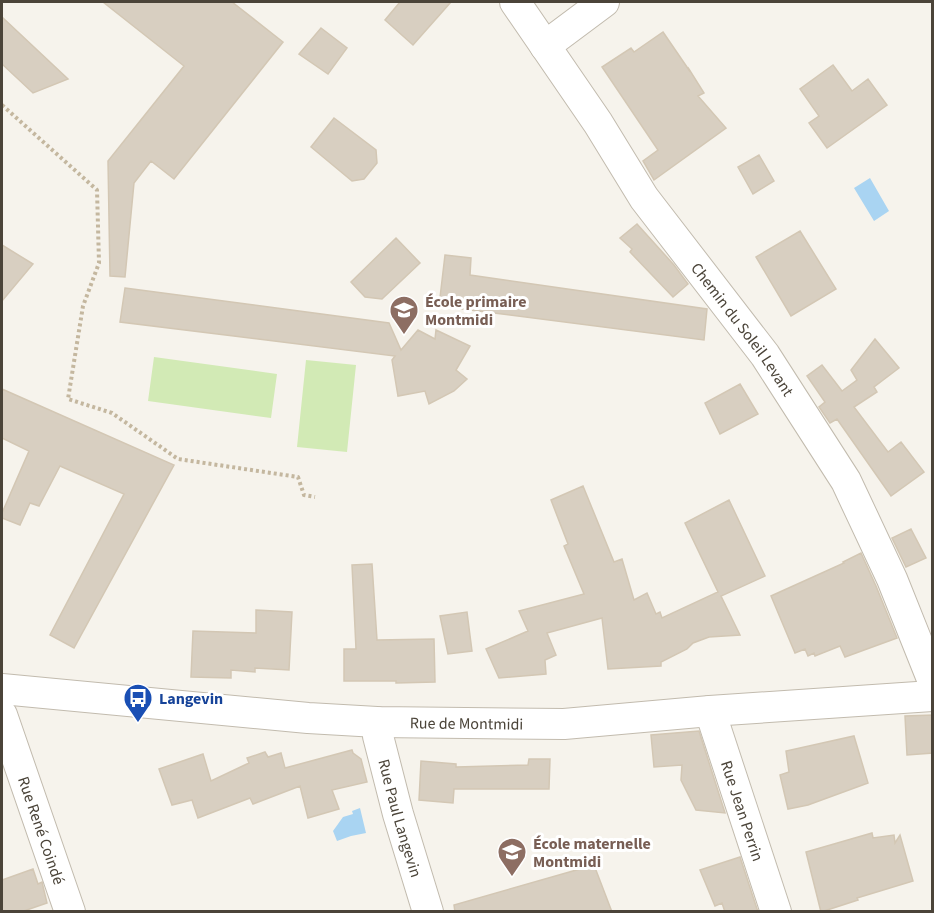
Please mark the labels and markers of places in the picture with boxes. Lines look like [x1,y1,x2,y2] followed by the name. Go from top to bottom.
[425,291,527,331] place label: École primaire Montmidi
[388,294,420,336] school or university icon: École primaire Montmidi
[122,682,154,724] bus stop icon: Langevin
[159,688,223,710] place label: Langevin
[533,833,651,873] place label: École maternelle Montmidi
[496,836,528,878] school or university icon: École maternelle Montmidi

